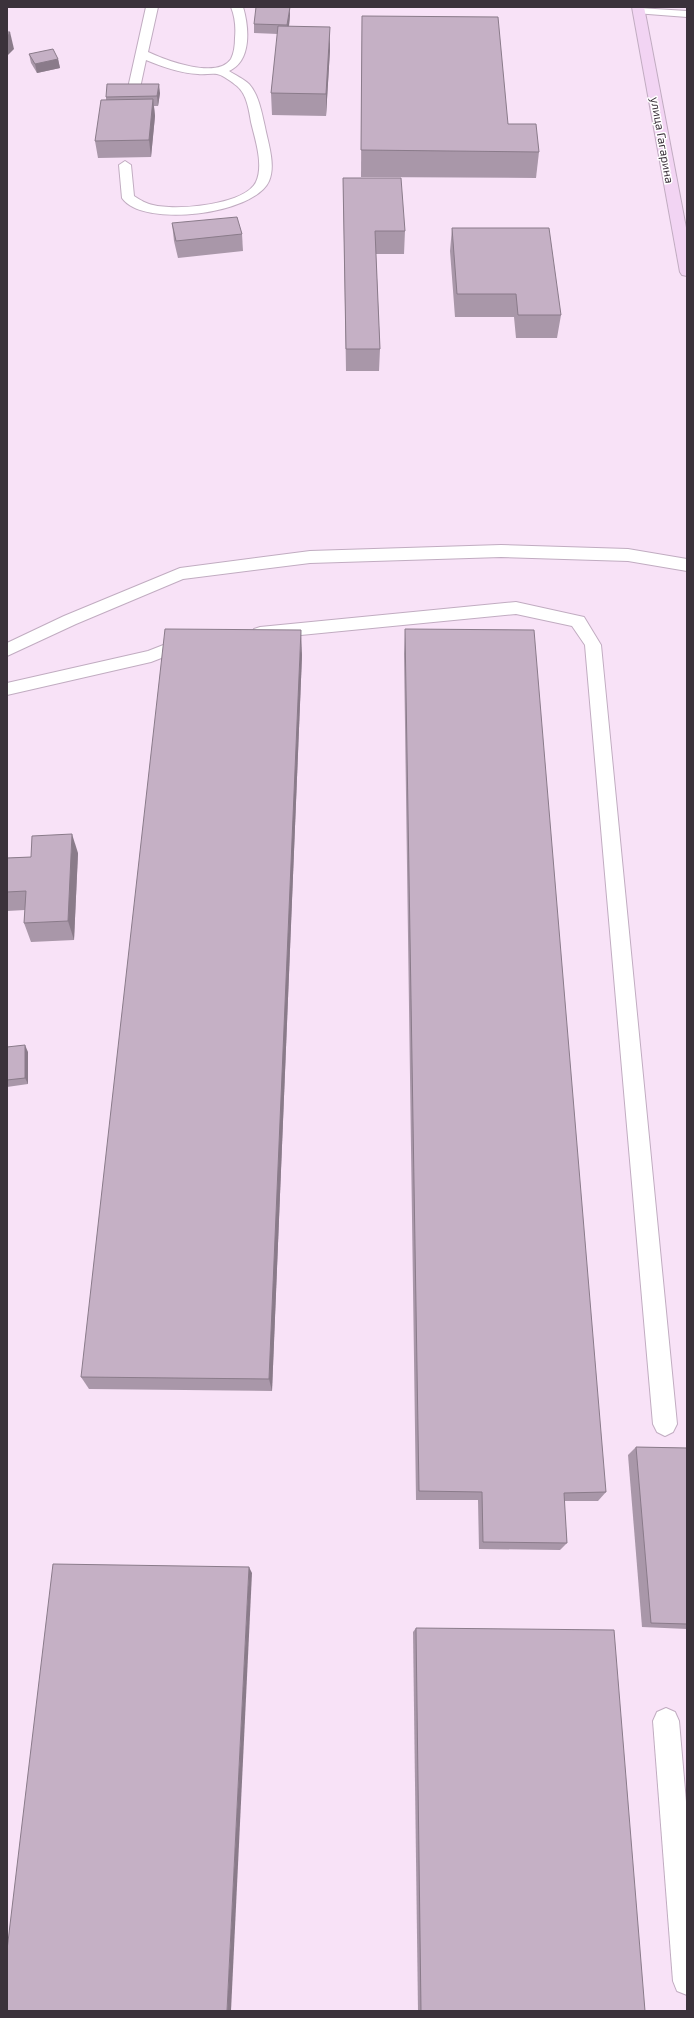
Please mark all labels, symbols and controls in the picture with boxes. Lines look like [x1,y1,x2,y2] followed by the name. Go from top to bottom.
[648,96,677,184] street label: улица Гагарина

